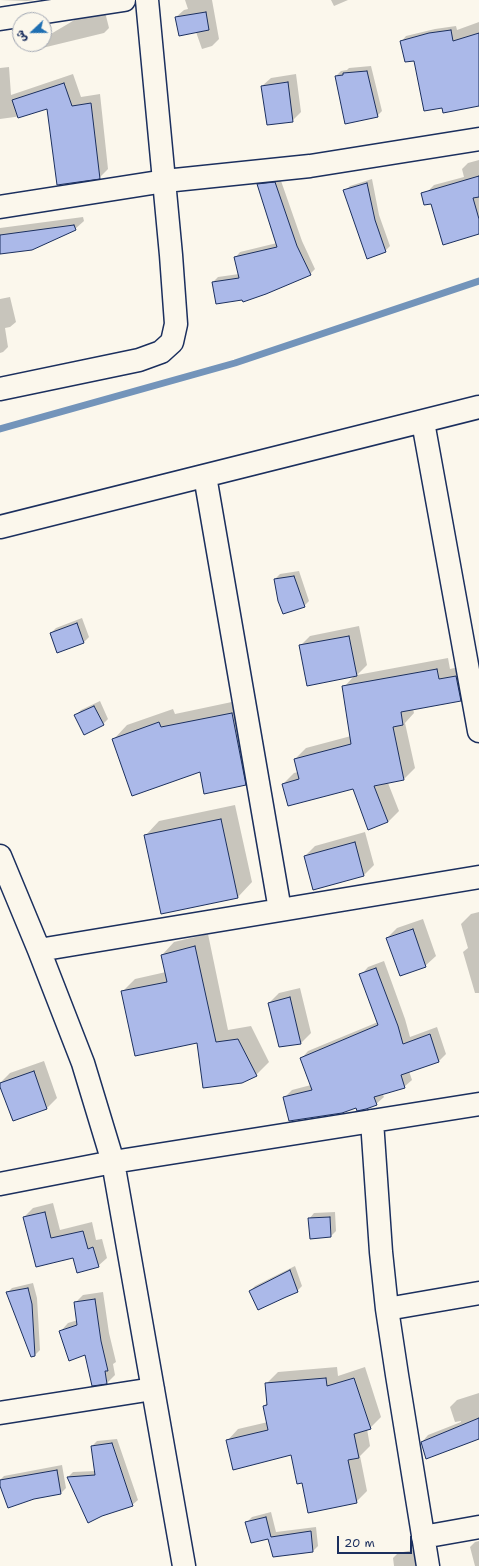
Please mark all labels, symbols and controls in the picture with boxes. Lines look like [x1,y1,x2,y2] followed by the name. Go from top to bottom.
[12,12,52,52] north arrow
[12,28,31,45] text: ش
[339,1528,414,1554] scale bar
[344,1535,375,1551] text: 20 m

